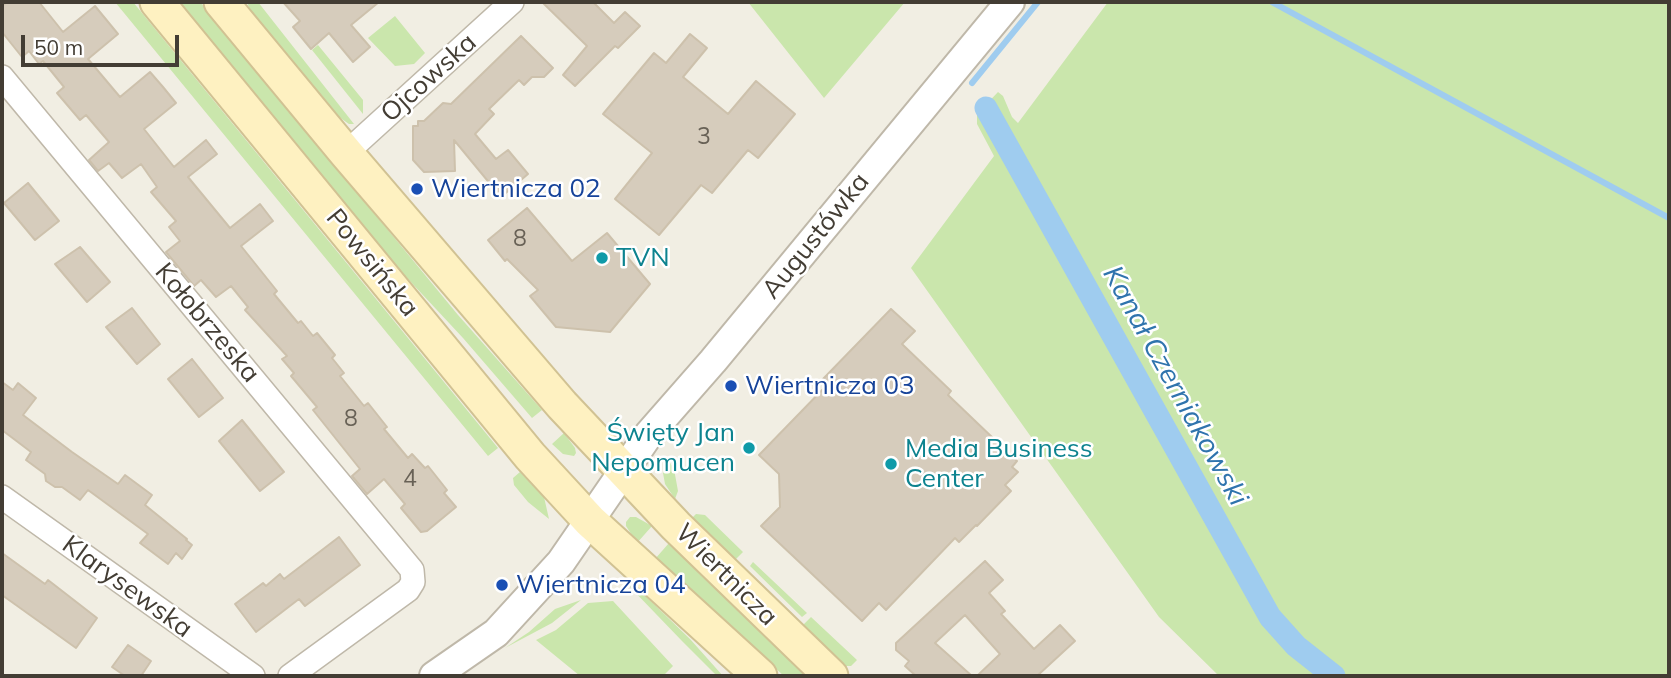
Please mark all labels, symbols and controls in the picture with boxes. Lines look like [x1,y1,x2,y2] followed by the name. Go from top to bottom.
[24,21,182,65] scale bar
[375,27,483,129] street label: Ojcowska
[34,34,83,60] text: 50 m
[697,123,711,151] house number: 3
[756,167,876,305] street label: Augustówka
[431,173,601,205] place label: Wiertnicza 02
[409,181,425,197] marker: Wiertnicza 02
[319,203,425,323] street label: Powsińska
[513,225,527,253] house number: 8
[616,242,670,274] place label: TVN
[594,250,610,266] marker: TVN
[148,257,266,389] street label: Kołobrzeska
[1095,260,1255,512] water label: Kanał Czerniakowski
[745,370,915,402] place label: Wiertnicza 03
[723,378,739,394] marker: Wiertnicza 03
[344,405,358,433] house number: 8
[591,417,735,478] place label: Święty Jan Nepomucen
[905,433,1093,494] place label: Media Business Center
[741,440,757,456] marker: Święty Jan Nepomucen
[883,456,899,472] marker: Media Business Center
[403,465,417,493] house number: 4
[668,517,784,633] street label: Wiertnicza
[56,529,198,645] street label: Klarysewska
[516,569,686,601] place label: Wiertnicza 04
[494,577,510,593] marker: Wiertnicza 04

